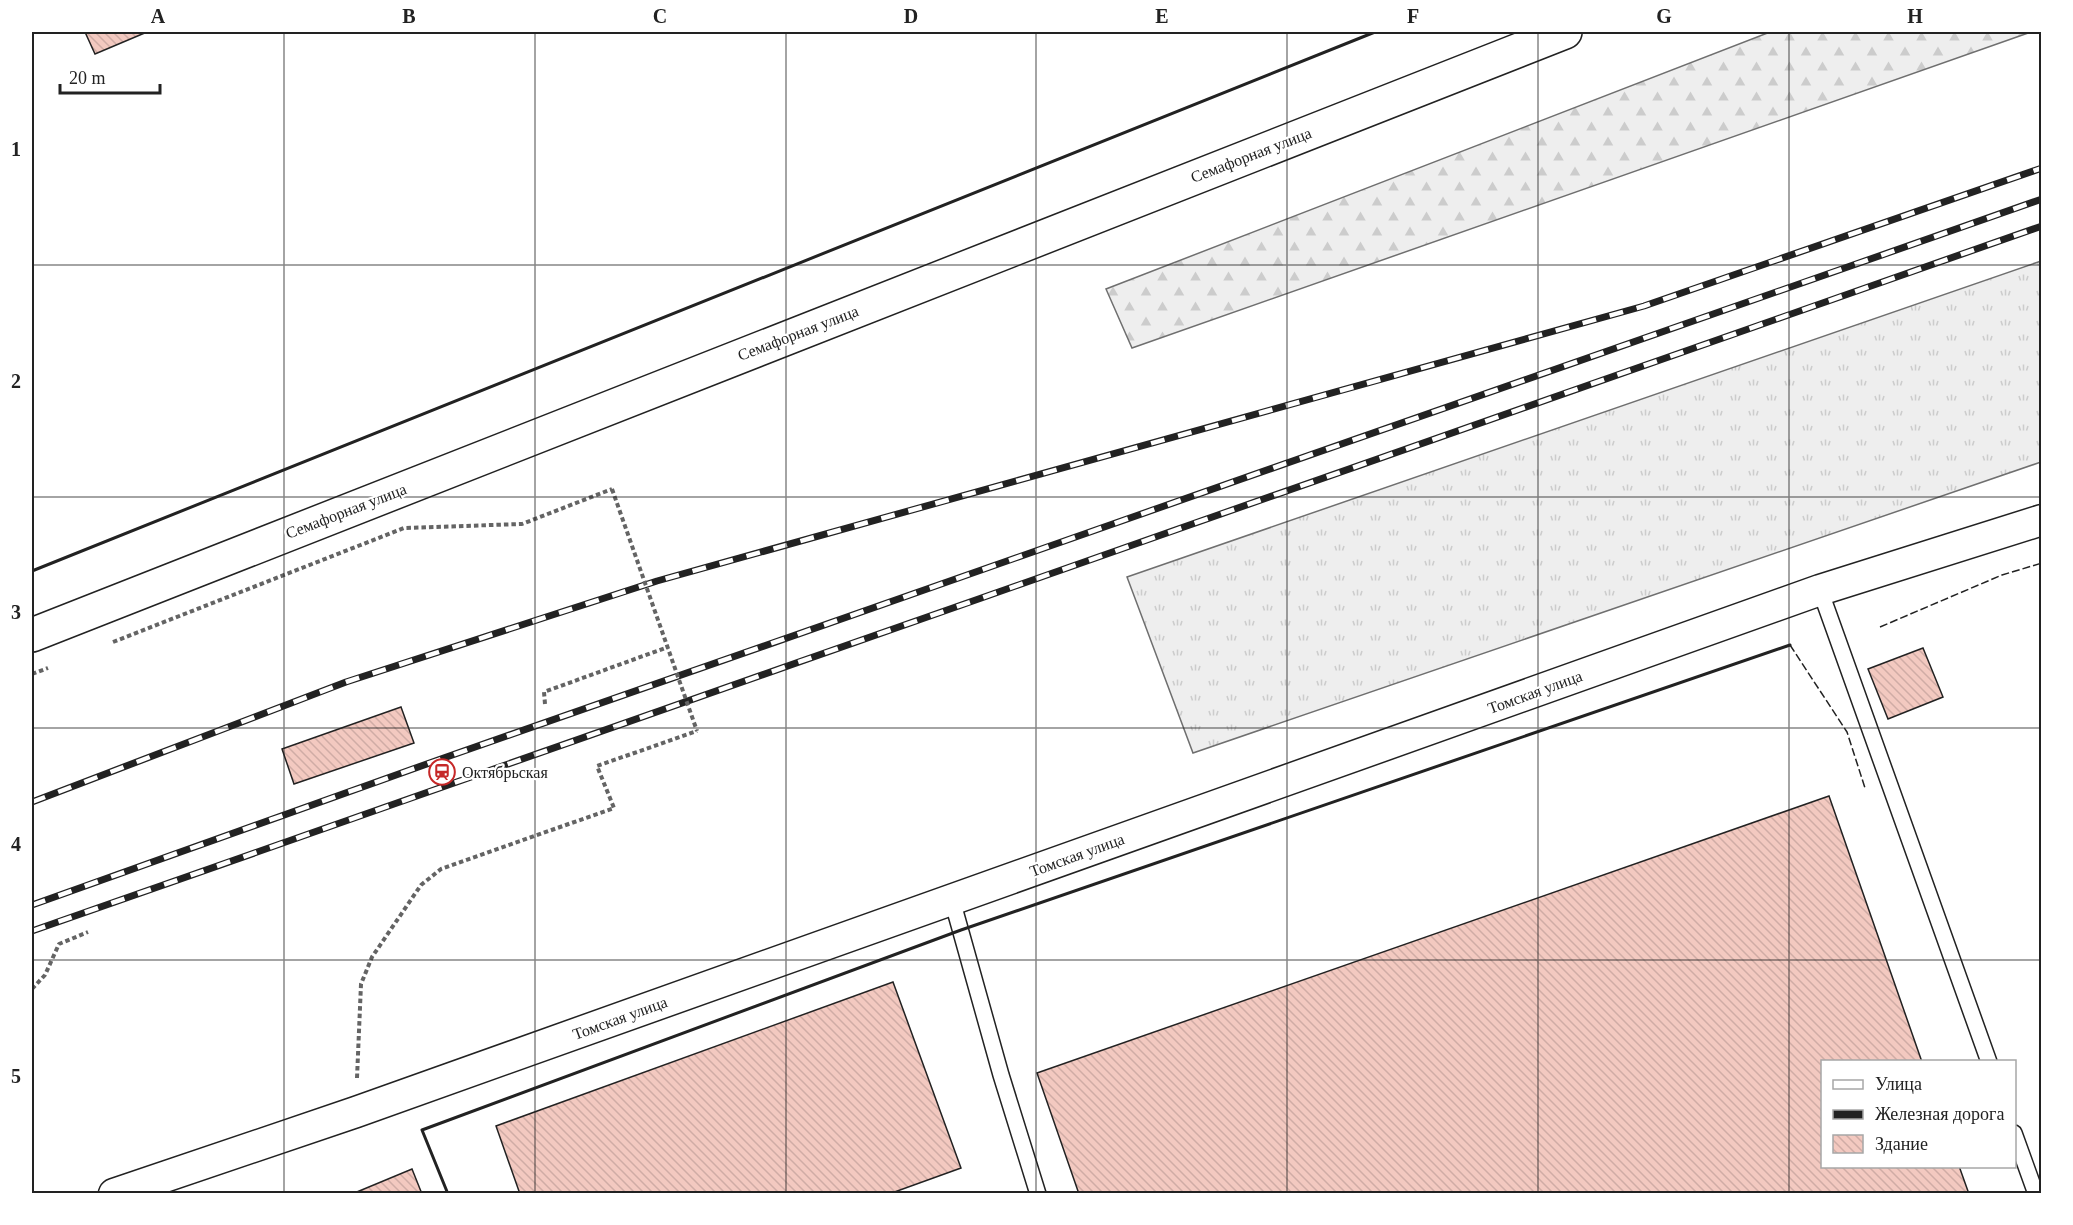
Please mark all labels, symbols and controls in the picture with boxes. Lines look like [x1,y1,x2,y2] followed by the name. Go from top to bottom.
[151,5,166,27] text: A
[402,5,416,27] text: B
[653,5,667,27] text: C
[904,5,918,27] text: D
[1155,5,1169,27] text: E
[1407,5,1419,27] text: F
[1656,5,1672,27] text: G
[1907,5,1923,27] text: H
[60,57,160,95] scale bar
[69,68,106,88] text: 20 m
[1188,124,1314,187] street label: Семафорная улица
[11,138,21,160] text: 1
[735,302,861,365] street label: Семафорная улица
[11,370,21,392] text: 2
[283,480,409,543] street label: Семафорная улица
[11,601,21,623] text: 3
[1486,667,1585,718] street label: Томская улица
[427,757,457,787] station icon: Октябрьская
[462,764,548,782] place label: Октябрьская
[1028,830,1127,881] street label: Томская улица
[11,833,21,855] text: 4
[571,993,670,1044] street label: Томская улица
[1821,1060,2016,1168] legend
[11,1065,21,1087] text: 5
[1875,1074,1922,1094] text: Улица
[1875,1104,2004,1124] text: Железная дорога
[1875,1134,1928,1154] text: Здание

